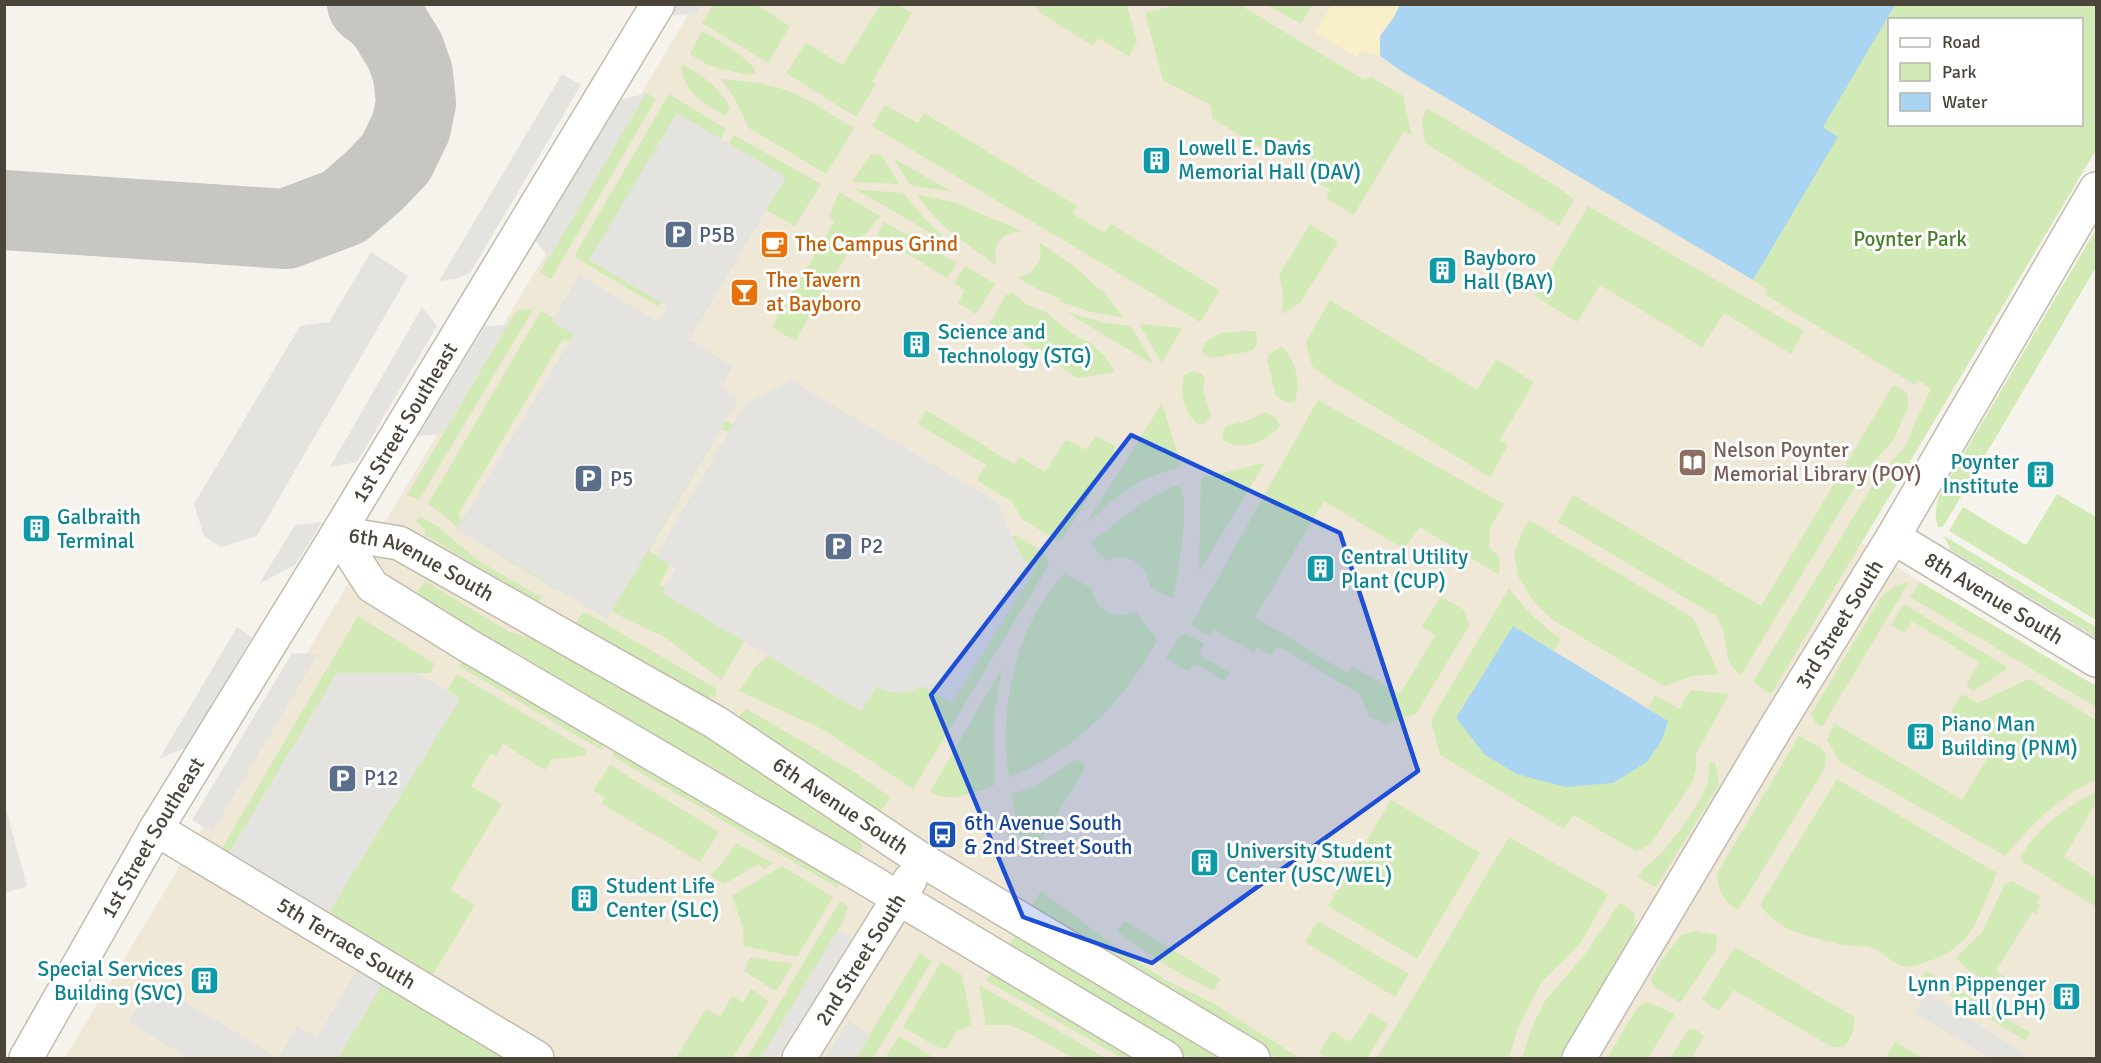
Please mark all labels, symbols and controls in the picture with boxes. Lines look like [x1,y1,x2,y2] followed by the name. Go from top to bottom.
[1888,18,2083,126] legend
[1942,31,1981,53] text: Road
[1942,61,1977,83] text: Park
[1942,91,1988,113] text: Water
[1178,135,1361,185] place label: Lowell E. Davis Memorial Hall (DAV)
[1141,144,1173,176] building icon: Lowell E. Davis Memorial Hall (DAV)
[662,219,694,251] parking icon: P5B
[699,222,735,248] place label: P5B
[1853,226,1967,252] park label: Poynter Park
[758,228,790,260] cafe icon: The Campus Grind
[795,231,958,257] place label: The Campus Grind
[1463,245,1553,295] place label: Bayboro Hall (BAY)
[1426,254,1458,286] building icon: Bayboro Hall (BAY)
[766,267,862,317] place label: The Tavern at Bayboro
[729,276,761,308] bar icon: The Tavern at Bayboro
[938,319,1091,369] place label: Science and Technology (STG)
[901,328,933,360] building icon: Science and Technology (STG)
[347,338,463,507] street label: 1st Street Southeast
[1713,437,1921,487] place label: Nelson Poynter Memorial Library (POY)
[1676,446,1708,478] library icon: Nelson Poynter Memorial Library (POY)
[1943,449,2019,499] place label: Poynter Institute
[2024,458,2056,490] building icon: Poynter Institute
[573,463,605,495] parking icon: P5
[610,466,633,492] place label: P5
[57,504,141,554] place label: Galbraith Terminal
[20,513,52,545] building icon: Galbraith Terminal
[347,522,499,607] street label: 6th Avenue South
[823,530,855,562] parking icon: P2
[860,533,883,559] place label: P2
[1341,544,1468,594] place label: Central Utility Plant (CUP)
[1920,546,2068,650] street label: 8th Avenue South
[1304,553,1336,585] building icon: Central Utility Plant (CUP)
[1790,555,1889,694] street label: 3rd Street South
[1941,711,2078,761] place label: Piano Man Building (PNM)
[1904,720,1936,752] building icon: Piano Man Building (PNM)
[768,751,914,860] street label: 6th Avenue South
[95,752,210,923] street label: 1st Street Southeast
[327,762,359,794] parking icon: P12
[364,765,399,791] place label: P12
[964,810,1132,860] place label: 6th Avenue South & 2nd Street South
[927,819,959,851] bus stop icon: 6th Avenue South & 2nd Street South
[1226,838,1392,888] place label: University Student Center (USC/WEL)
[1189,847,1221,879] building icon: University Student Center (USC/WEL)
[606,873,719,923] place label: Student Life Center (SLC)
[569,882,601,914] building icon: Student Life Center (SLC)
[809,889,911,1030] street label: 2nd Street South
[272,892,420,995] street label: 5th Terrace South
[37,956,183,1006] place label: Special Services Building (SVC)
[188,965,220,997] building icon: Special Services Building (SVC)
[1908,971,2046,1021] place label: Lynn Pippenger Hall (LPH)
[2051,980,2083,1012] building icon: Lynn Pippenger Hall (LPH)

